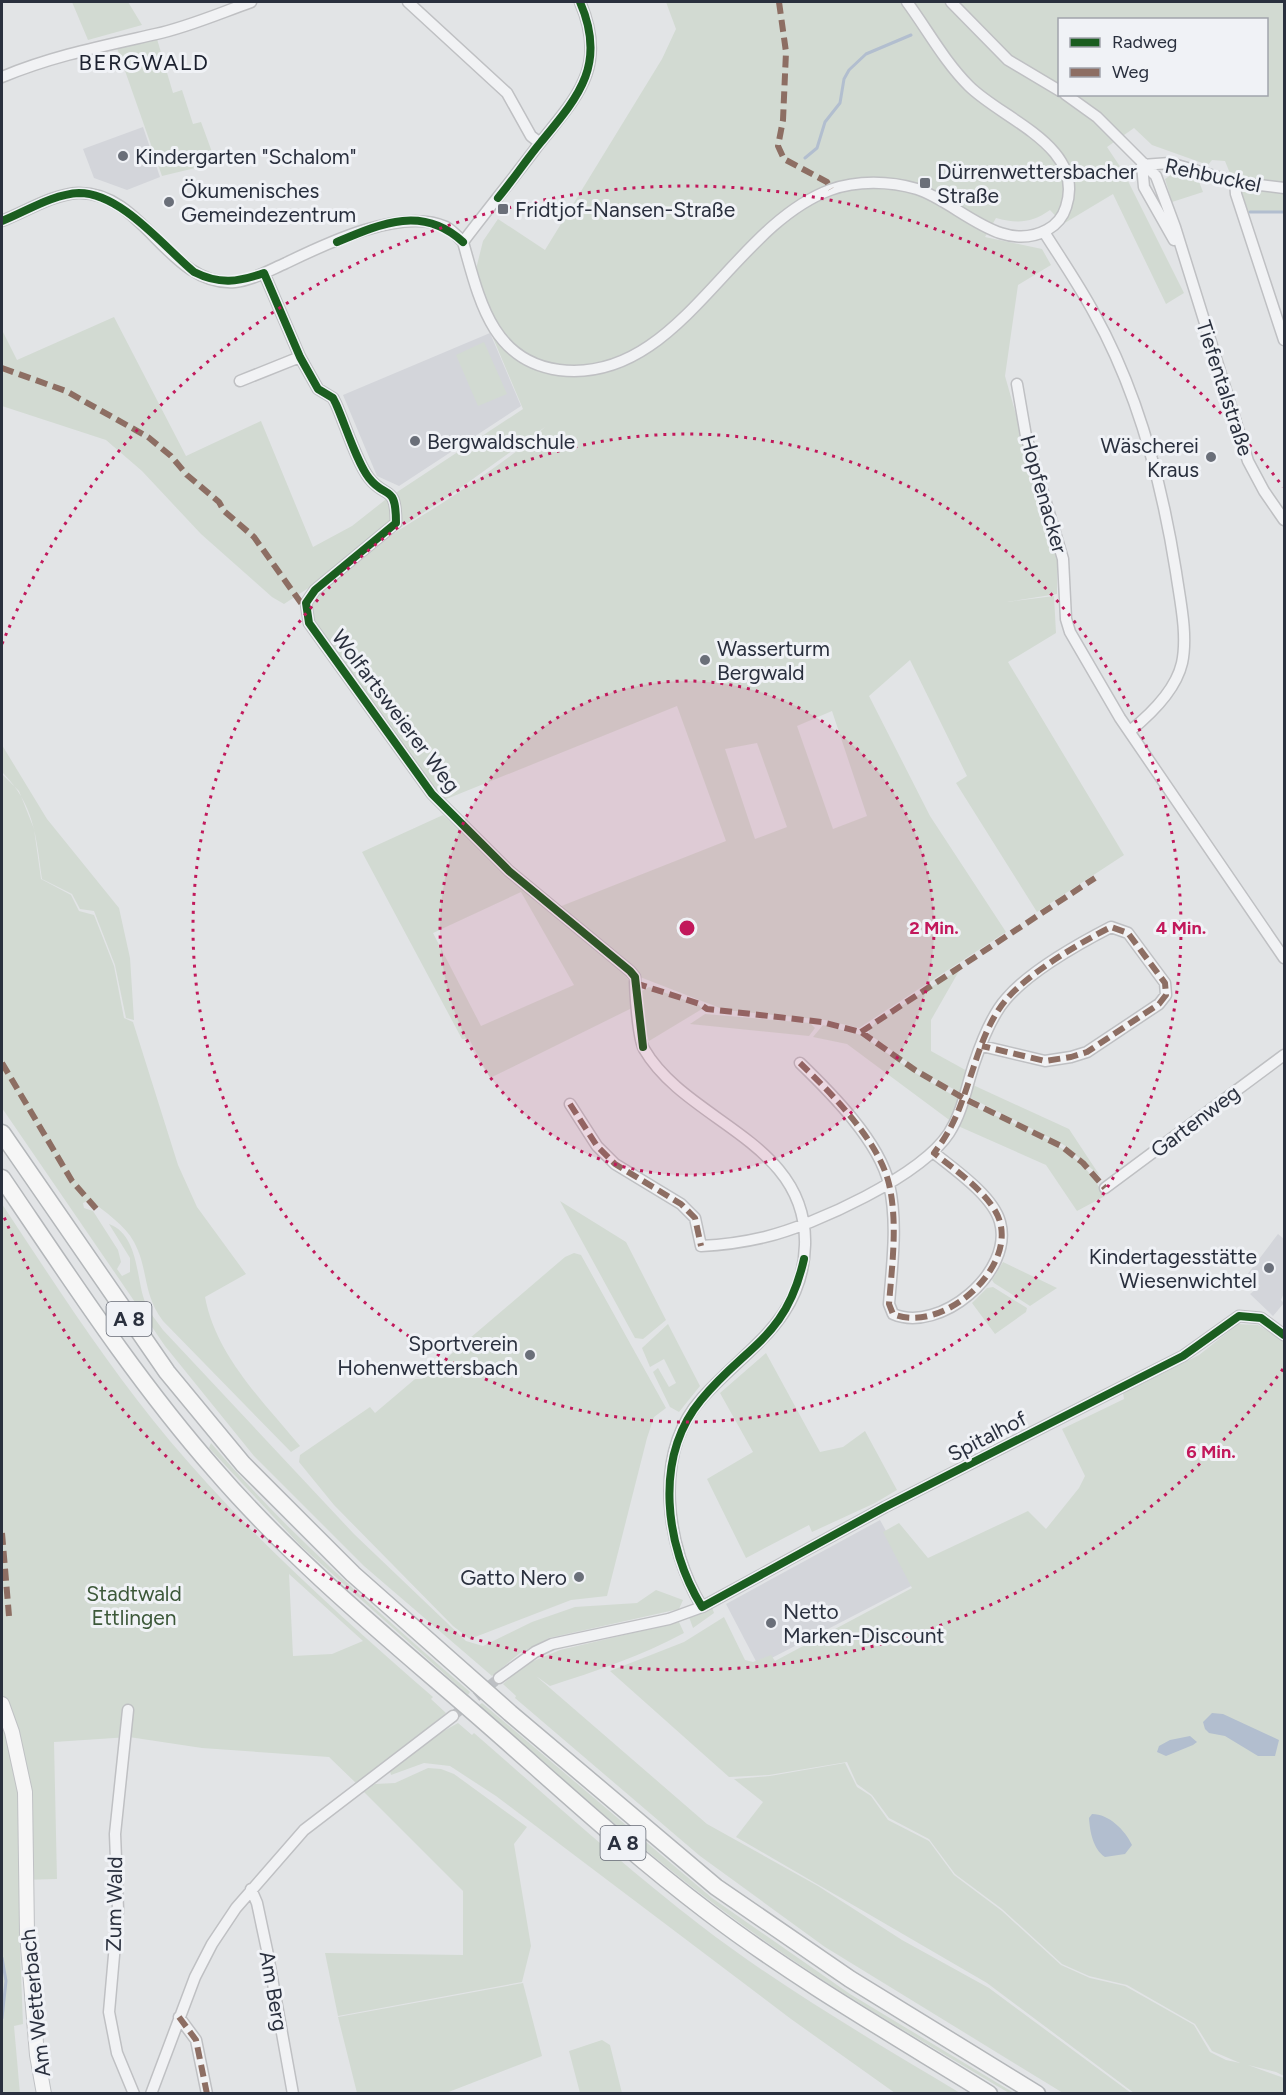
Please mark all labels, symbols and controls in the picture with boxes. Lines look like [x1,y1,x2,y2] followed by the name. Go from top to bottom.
[1058,18,1268,96] legend
[1112,31,1177,53] text: Radweg
[79,49,209,76] district label: BERGWALD
[1112,61,1149,83] text: Weg
[135,144,356,169] place label: Kindergarten "Schalom"
[116,149,130,163] marker: Kindergarten "Schalom"
[1163,153,1263,197] street label: Rehbuckel
[937,159,1137,208] place label: Dürrenwettersbacher Straße
[918,176,932,190] marker: Dürrenwettersbacher Straße
[181,178,356,227] place label: Ökumenisches Gemeindezentrum
[162,195,176,209] marker: Ökumenisches Gemeindezentrum
[515,197,735,222] place label: Fridtjof-Nansen-Straße
[496,202,510,216] marker: Fridtjof-Nansen-Straße
[1191,317,1259,459] street label: Tiefentalstraße
[427,429,575,454] place label: Bergwaldschule
[1015,432,1073,556] street label: Hopfenacker
[1100,433,1199,482] place label: Wäscherei Kraus
[408,434,422,448] marker: Bergwaldschule
[1204,450,1218,464] marker: Wäscherei Kraus
[327,625,465,797] street label: Wolfartsweierer Weg
[717,636,830,685] place label: Wasserturm Bergwald
[698,653,712,667] marker: Wasserturm Bergwald
[909,917,959,939] text: 2 Min.
[1156,917,1206,939] text: 4 Min.
[677,918,697,938] centre of rings
[1146,1080,1244,1162] street label: Gartenweg
[1089,1244,1257,1293] place label: Kindertagesstätte Wiesenwichtel
[1262,1261,1276,1275] marker: Kindertagesstätte Wiesenwichtel
[106,1302,152,1336] road number: A 8
[337,1331,518,1380] place label: Sportverein Hohenwettersbach
[523,1348,537,1362] marker: Sportverein Hohenwettersbach
[943,1405,1031,1466] street label: Spitalhof
[1186,1441,1236,1463] text: 6 Min.
[460,1565,567,1590] place label: Gatto Nero
[572,1570,586,1584] marker: Gatto Nero
[86,1581,182,1630] park label: Stadtwald Ettlingen
[783,1599,945,1648] place label: Netto Marken-Discount
[764,1616,778,1630] marker: Netto Marken-Discount
[600,1826,646,1860] road number: A 8
[101,1856,127,1952] street label: Zum Wald
[15,1928,55,2078] street label: Am Wetterbach
[255,1949,293,2033] street label: Am Berg

